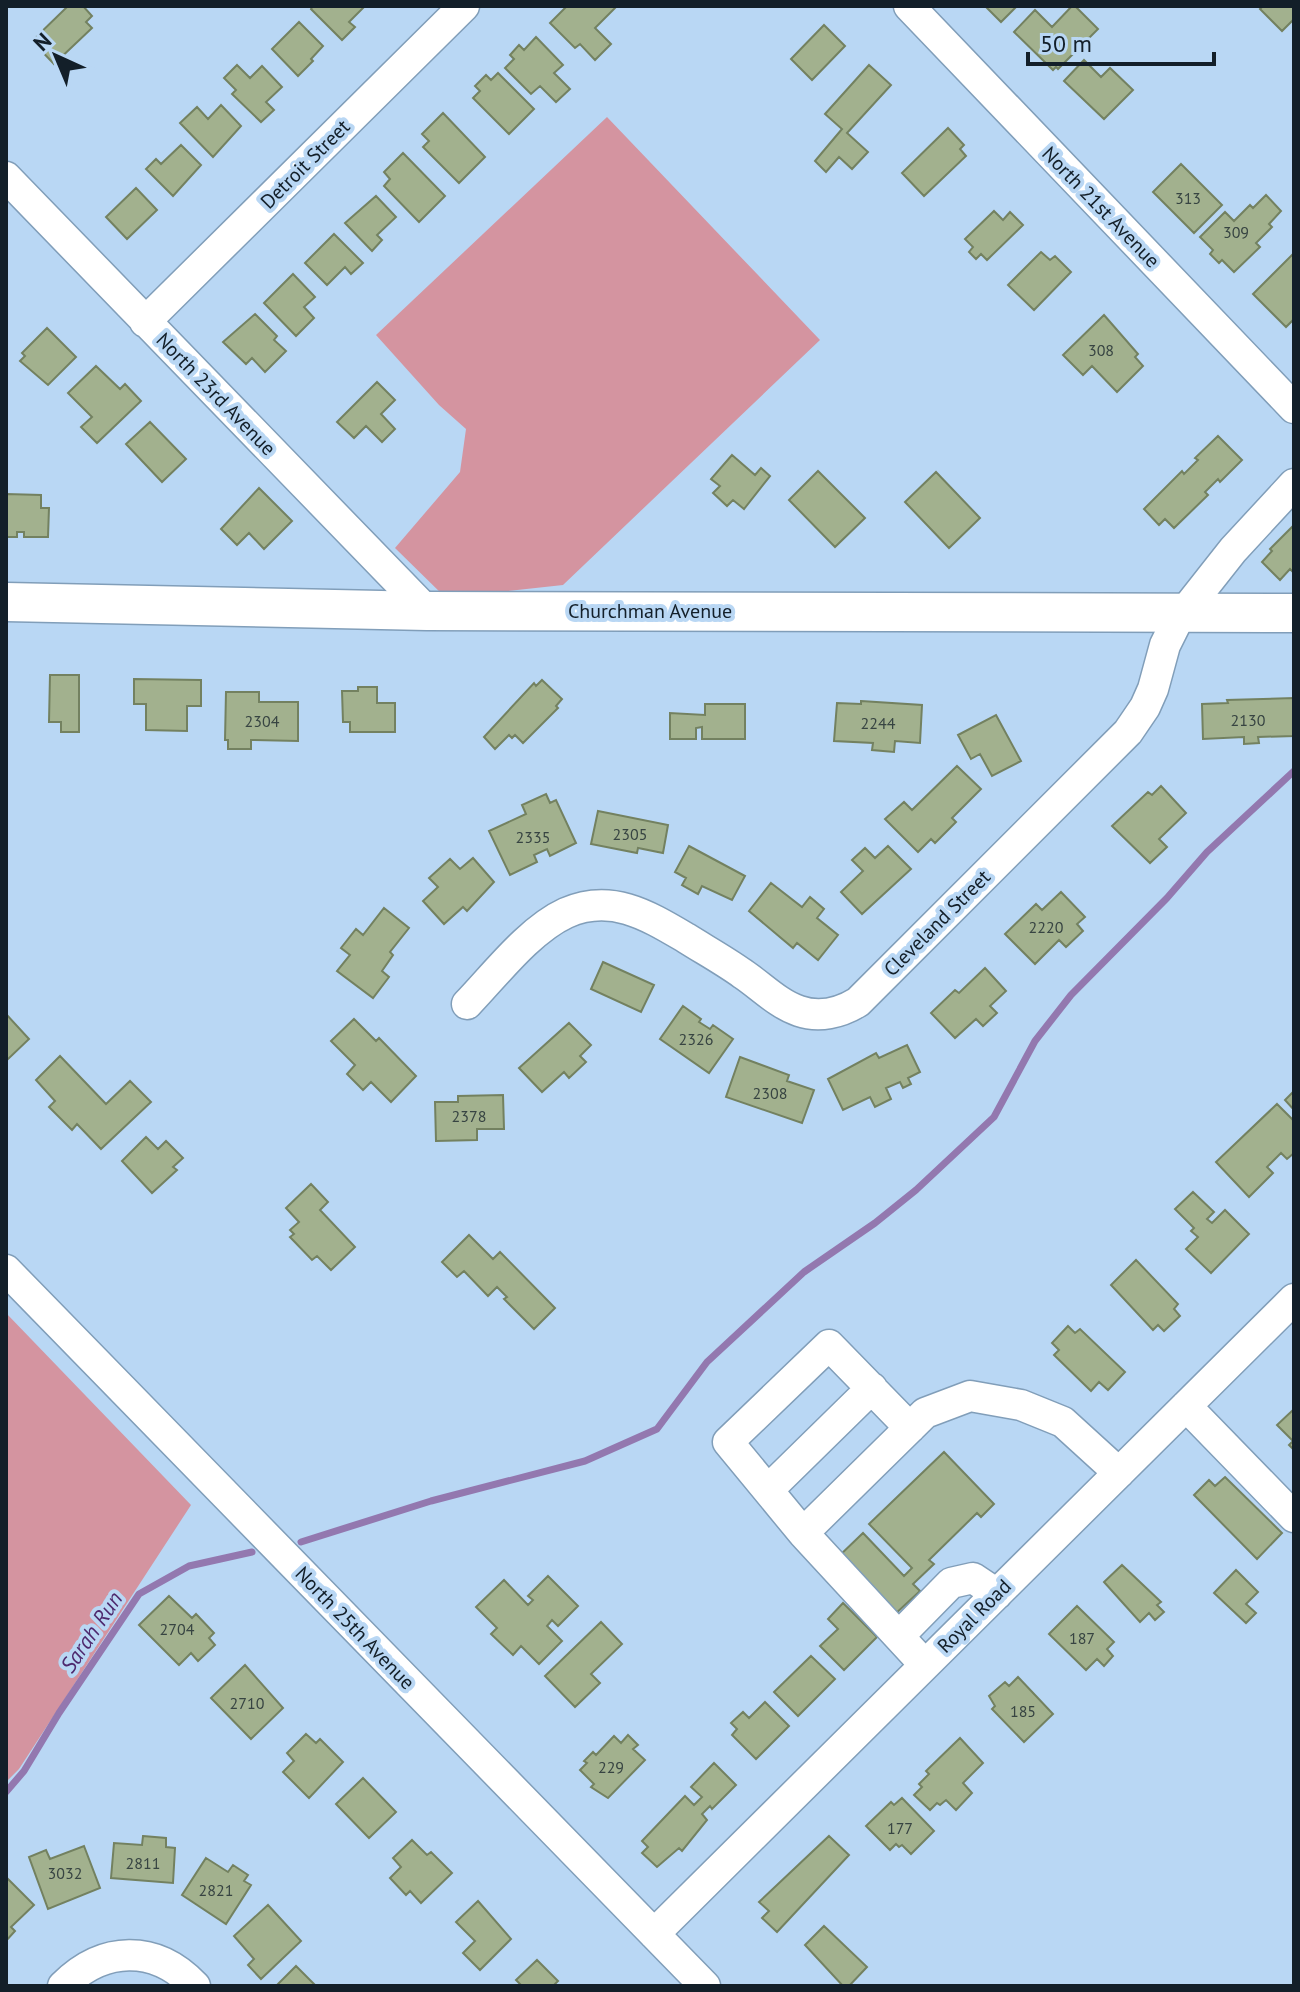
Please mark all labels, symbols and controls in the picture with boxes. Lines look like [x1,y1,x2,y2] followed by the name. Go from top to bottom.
[16,16,96,96] north arrow
[1028,16,1214,66] scale bar
[27,27,57,57] text: N
[1040,28,1092,59] text: 50 m
[255,114,355,214] street label: Detroit Street
[1036,141,1166,273] street label: North 21st Avenue
[1175,188,1201,208] house number: 313
[1223,222,1249,242] house number: 309
[151,327,281,461] street label: North 23rd Avenue
[1088,340,1114,360] house number: 308
[568,598,732,624] street label: Churchman Avenue
[1231,710,1266,730] house number: 2130
[245,711,280,731] house number: 2304
[861,713,896,733] house number: 2244
[613,824,647,844] house number: 2305
[516,827,550,847] house number: 2335
[878,864,996,982] street label: Cleveland Street
[1029,917,1064,937] house number: 2220
[679,1029,713,1049] house number: 2326
[753,1083,787,1103] house number: 2308
[452,1106,486,1126] house number: 2378
[290,1561,420,1695] street label: North 25th Avenue
[932,1574,1016,1658] street label: Royal Road
[54,1586,128,1678] water label: Sarah Run
[160,1619,195,1639] house number: 2704
[1069,1628,1095,1648] house number: 187
[230,1693,265,1713] house number: 2710
[1010,1701,1036,1721] house number: 185
[598,1757,624,1777] house number: 229
[887,1818,913,1838] house number: 177
[126,1853,160,1873] house number: 2811
[48,1863,82,1883] house number: 3032
[199,1880,233,1900] house number: 2821

